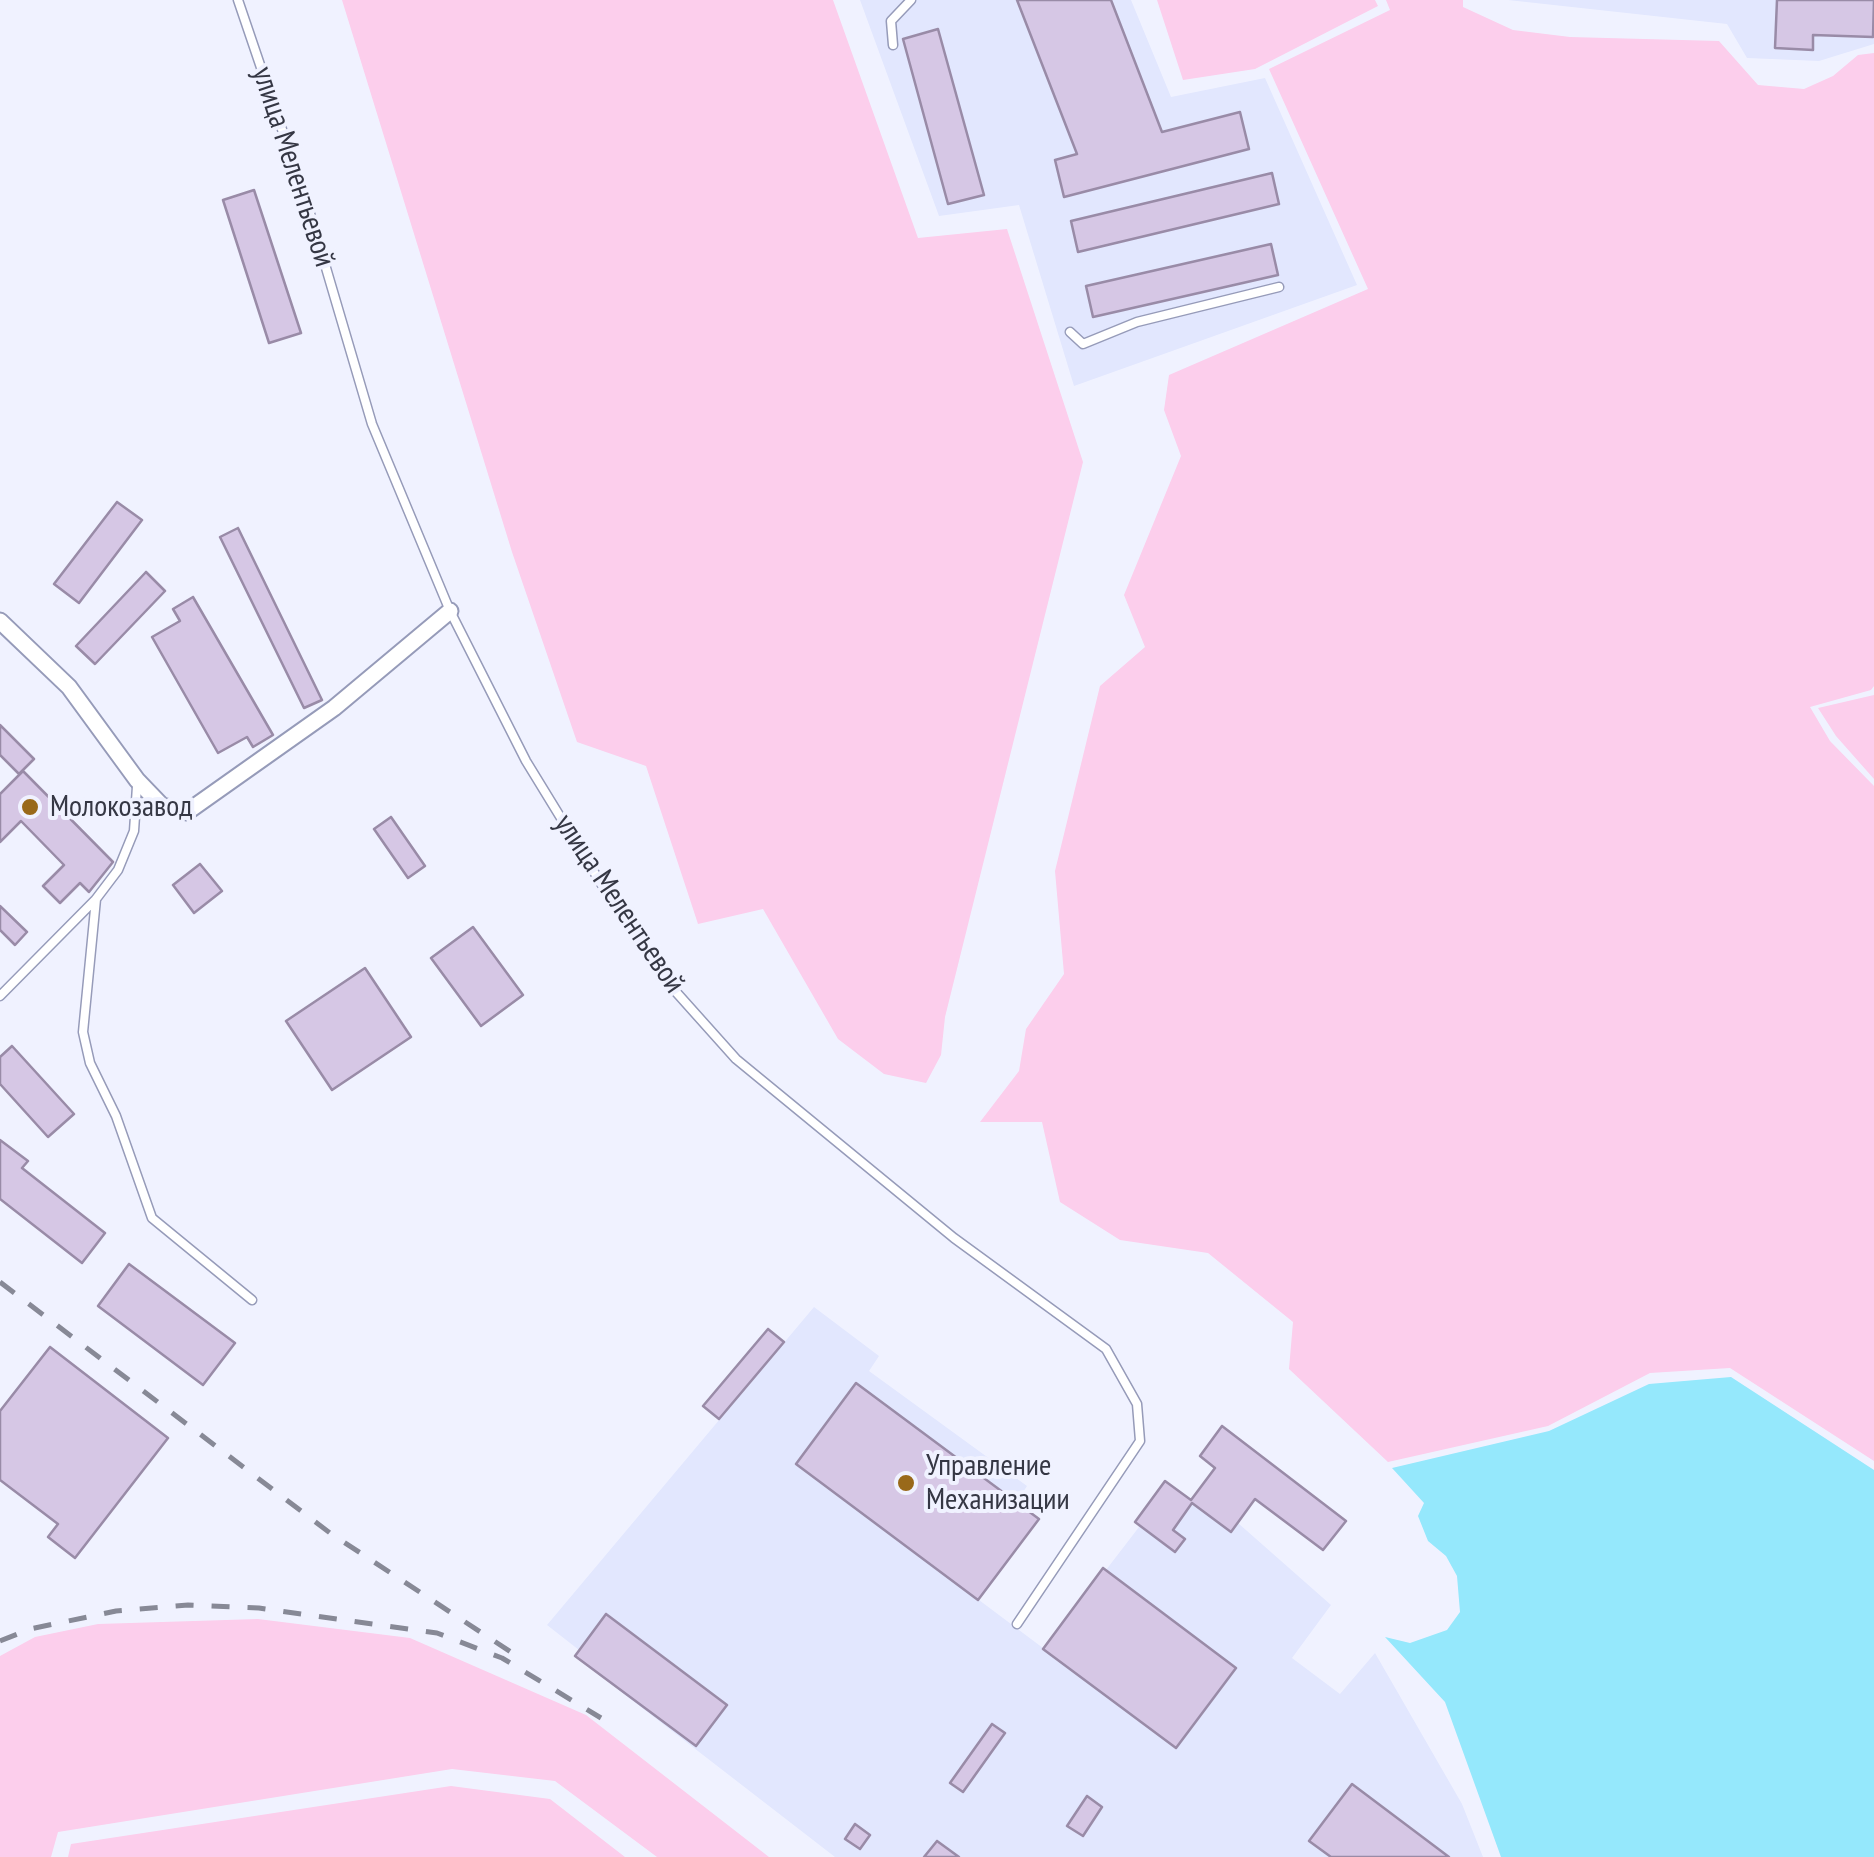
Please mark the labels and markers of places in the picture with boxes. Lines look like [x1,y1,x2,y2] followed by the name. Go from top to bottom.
[50,789,192,825] place label: Молокозавод
[19,796,41,818] marker: Молокозавод
[926,1448,1070,1518] place label: Управление Механизации
[895,1472,917,1494] marker: Управление Механизации

